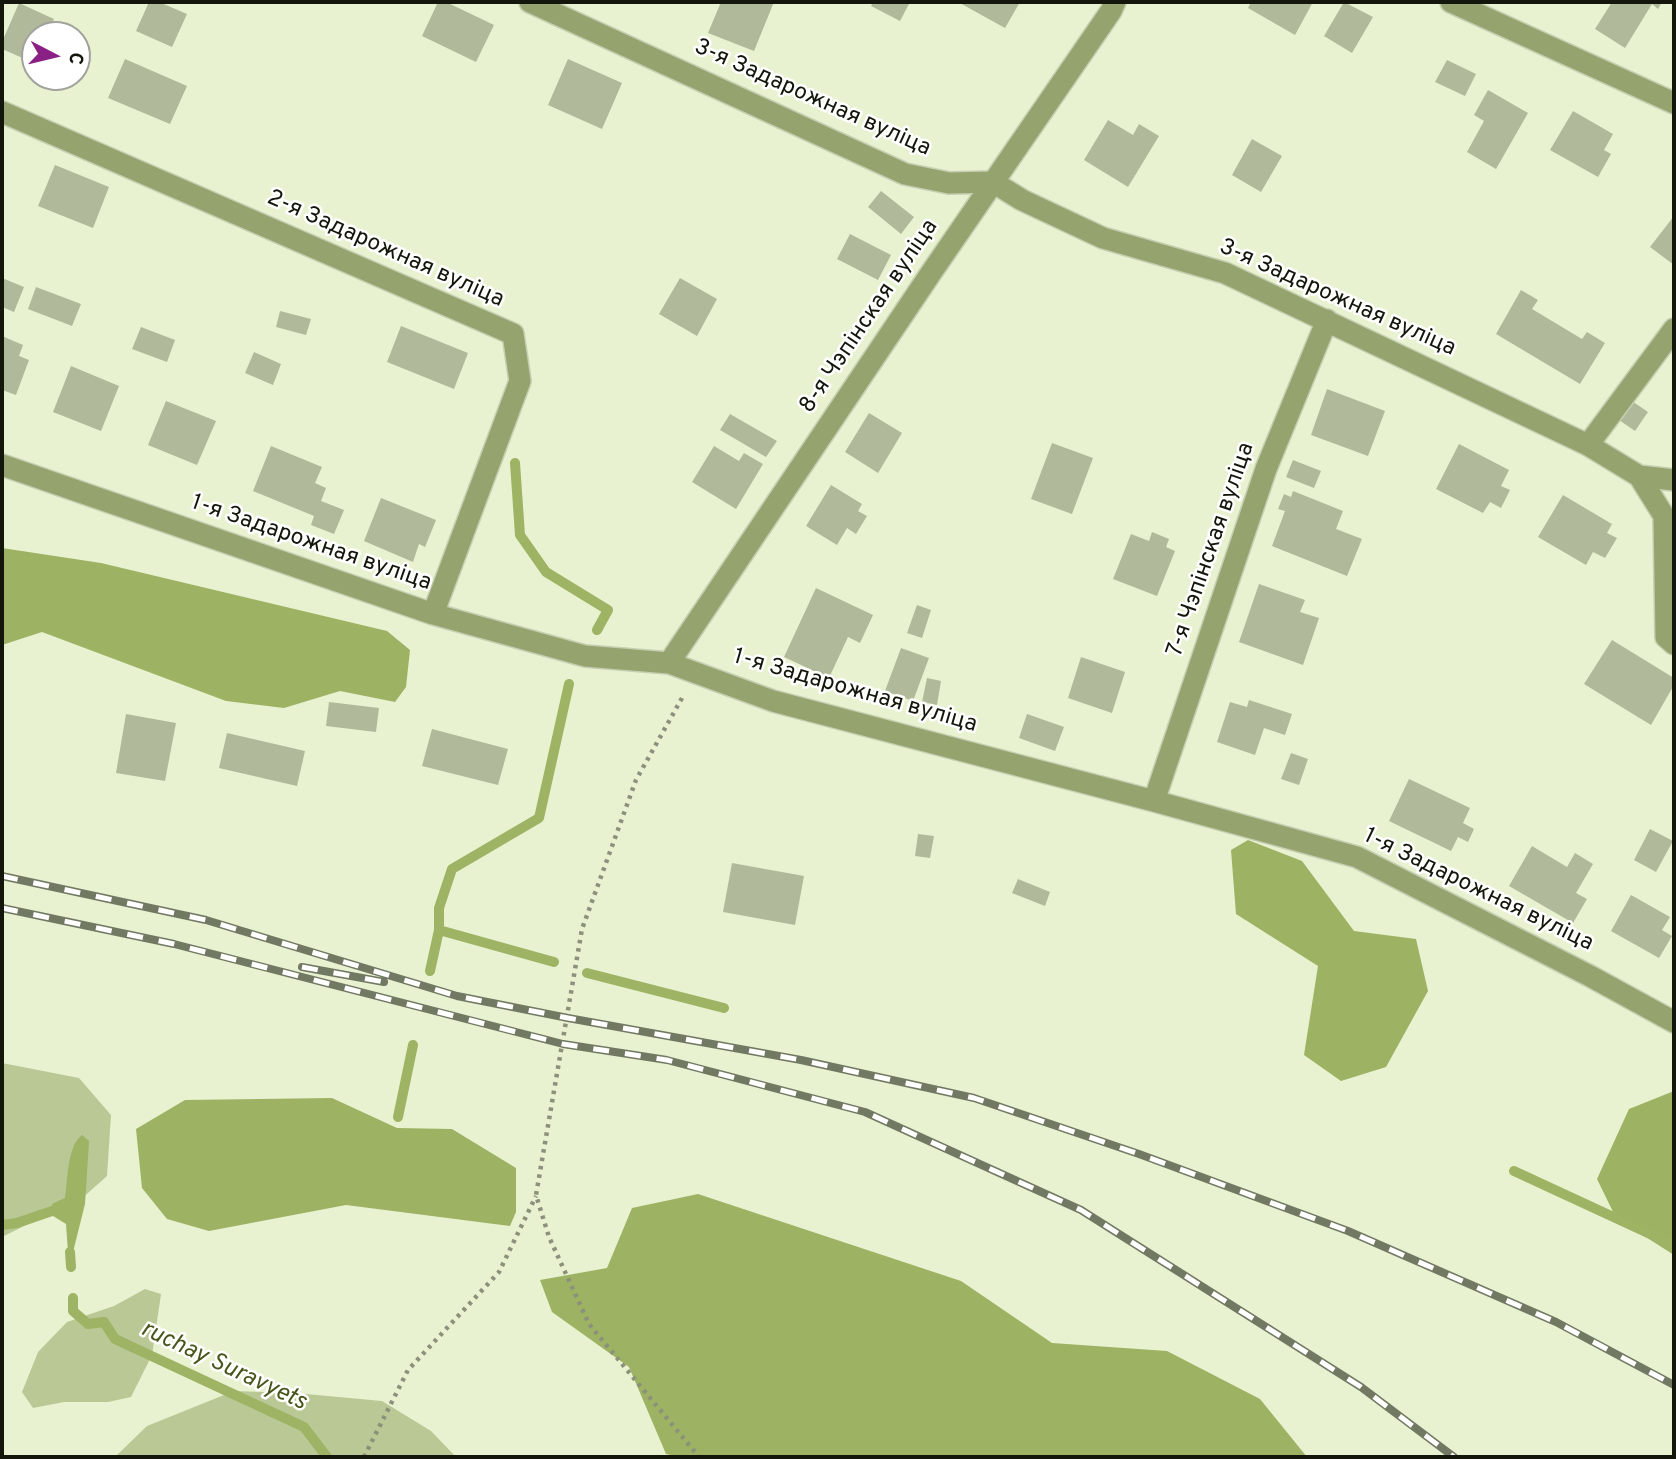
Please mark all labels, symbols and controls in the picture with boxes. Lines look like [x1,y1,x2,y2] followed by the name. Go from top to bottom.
[21,21,91,91] north arrow
[689,34,935,164] street label: 3-я Задарожная вуліца
[62,51,88,66] text: С
[262,185,508,315] street label: 2-я Задарожная вуліца
[795,215,945,419] street label: 8-я Чэпінская вуліца
[1214,234,1460,364] street label: 3-я Задарожная вуліца
[1162,439,1262,661] street label: 7-я Чэпінская вуліца
[187,490,435,598] street label: 1-я Задарожная вуліца
[730,644,980,740] street label: 1-я Задарожная вуліца
[1359,823,1597,959] street label: 1-я Задарожная вуліца
[136,1316,310,1418] water label: ruchay Suravyets

